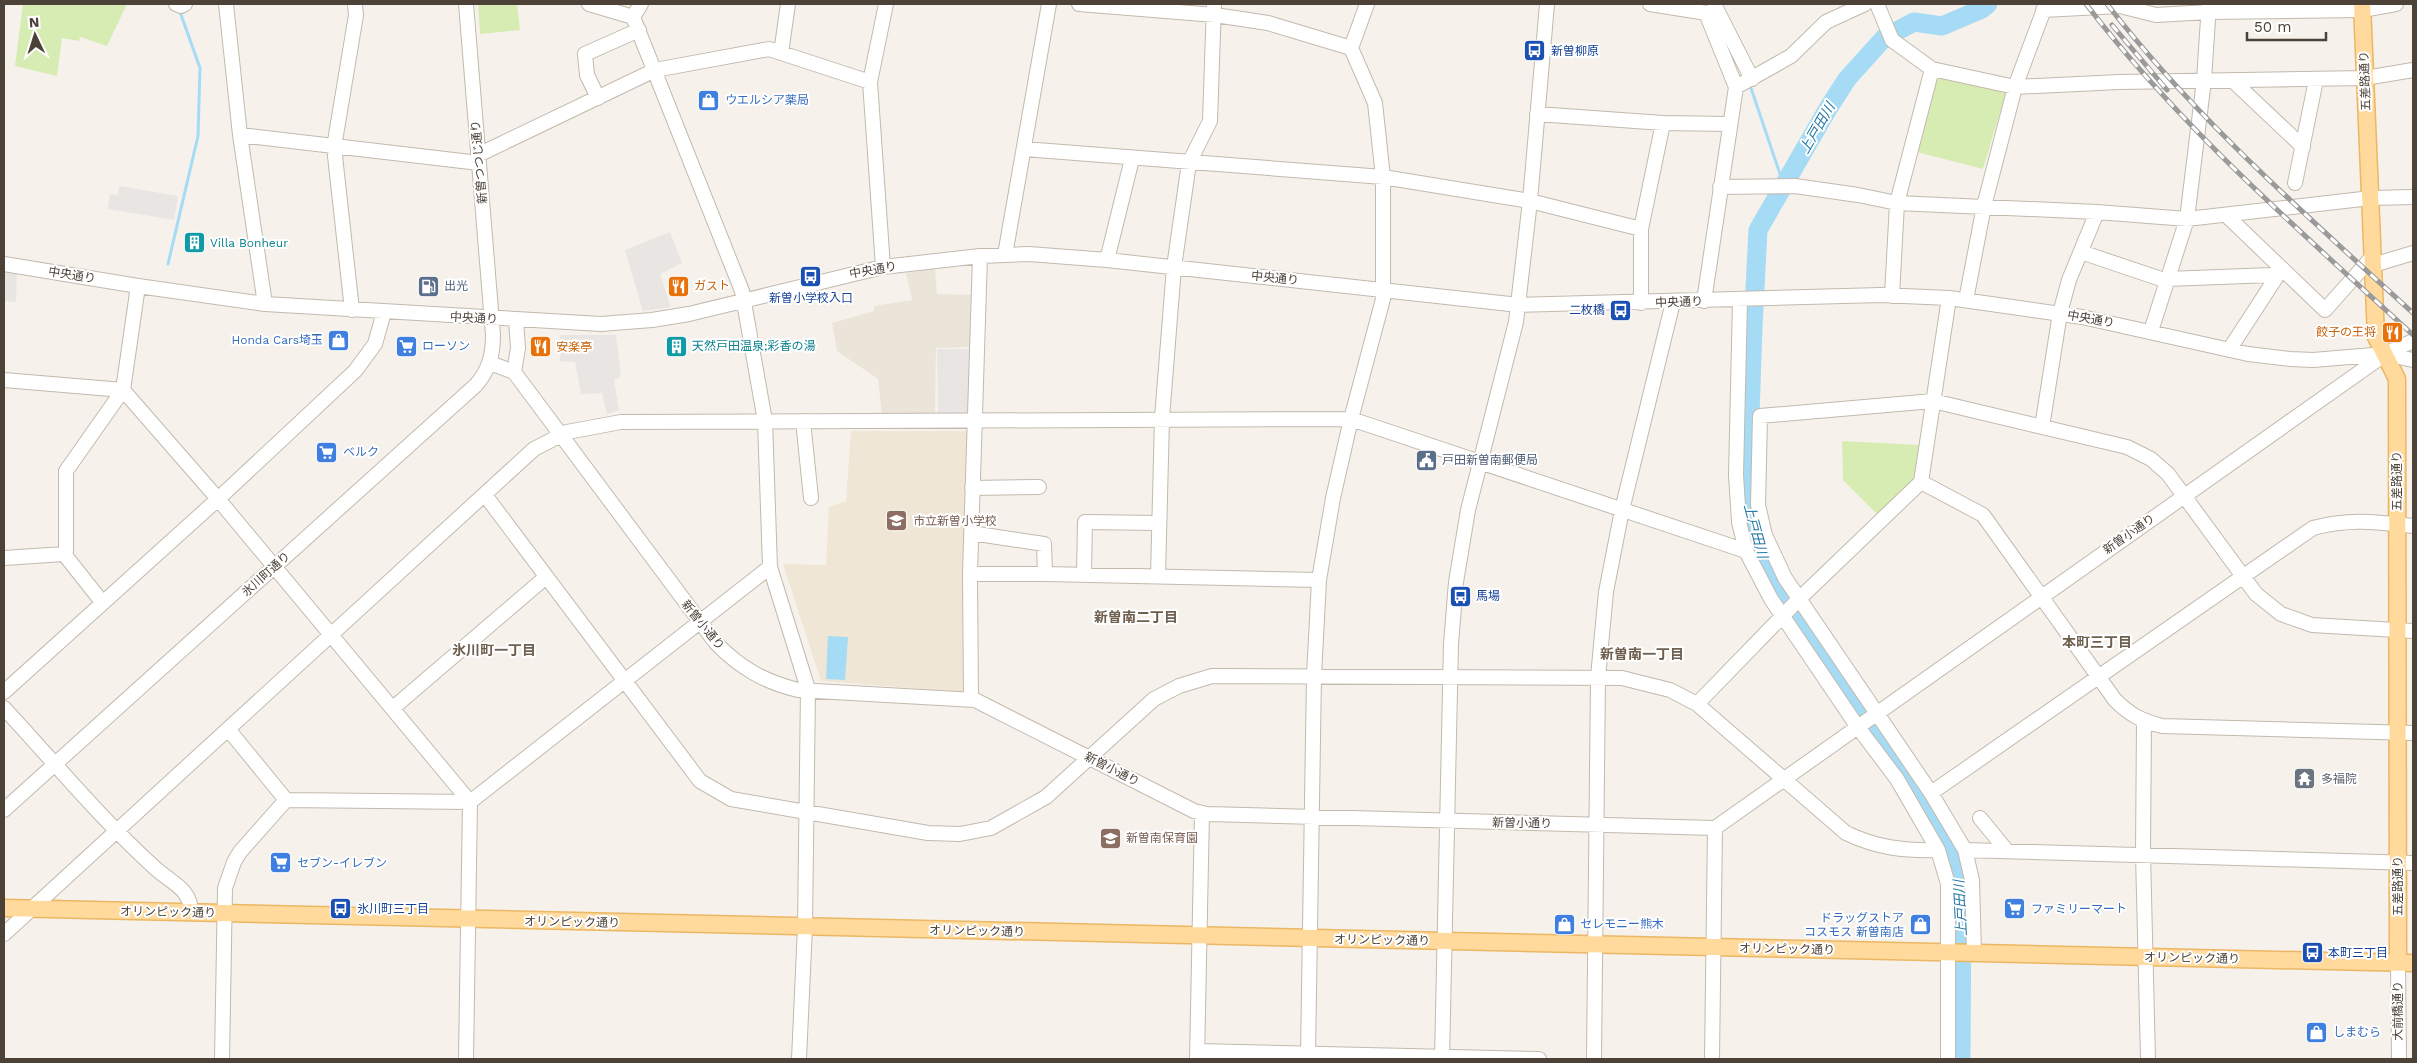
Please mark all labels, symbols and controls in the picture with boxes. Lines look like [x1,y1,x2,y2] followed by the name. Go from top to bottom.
[10,10,60,60] north arrow
[2247,10,2326,42] scale bar
[28,14,40,30] text: N
[2254,18,2291,36] text: 50 m
[1523,39,1547,63] bus stop icon: 新曽柳原
[1551,44,1599,58] place label: 新曽柳原
[2357,51,2373,111] street label: 五差路通り
[697,88,721,112] shop icon: ウエルシア薬局
[725,93,809,107] place label: ウエルシア薬局
[1796,98,1839,156] water label: 上戸田川
[468,120,490,204] street label: 新曽つつじ通り
[182,231,206,255] building icon: Villa Bonheur
[210,236,288,250] place label: Villa Bonheur
[848,259,898,281] street label: 中央通り
[47,264,97,286] street label: 中央通り
[799,265,823,289] bus stop icon: 新曽小学校入口
[1250,269,1300,287] street label: 中央通り
[416,274,440,298] fuel station icon: 出光
[666,274,690,298] restaurant icon: ガスト
[444,279,468,293] place label: 出光
[694,279,730,293] place label: ガスト
[769,291,853,305] place label: 新曽小学校入口
[1655,294,1703,310] street label: 中央通り
[1609,298,1633,322] bus stop icon: 二枚橋
[1569,303,1605,317] place label: 二枚橋
[2066,308,2116,330] street label: 中央通り
[450,310,498,326] street label: 中央通り
[2380,320,2404,344] restaurant icon: 餃子の王将
[2316,325,2376,339] place label: 餃子の王将
[327,328,351,352] shop icon: Honda Cars埼玉
[232,333,323,347] place label: Honda Cars埼玉
[394,334,418,358] supermarket icon: ローソン
[664,334,688,358] building icon: 天然戸田温泉;彩香の湯
[528,335,552,359] restaurant icon: 安楽亭
[422,339,470,353] place label: ローソン
[692,339,816,353] place label: 天然戸田温泉;彩香の湯
[556,340,592,354] place label: 安楽亭
[315,440,339,464] supermarket icon: ベルク
[343,445,379,459] place label: ベルク
[1414,448,1438,472] public building icon: 戸田新曽南郵便局
[2390,451,2404,511] street label: 五差路通り
[1442,453,1538,467] place label: 戸田新曽南郵便局
[1741,502,1771,562] water label: 上戸田川
[885,509,909,533] school or university icon: 市立新曽小学校
[2100,511,2158,557] street label: 新曽小通り
[913,514,997,528] place label: 市立新曽小学校
[239,549,293,599] street label: 氷川町通り
[1448,584,1472,608] bus stop icon: 馬場
[1476,589,1500,603] place label: 馬場
[679,597,727,653] street label: 新曽小通り
[1094,609,1178,625] district label: 新曽南二丁目
[2062,634,2132,650] district label: 本町三丁目
[452,642,536,658] district label: 氷川町一丁目
[1600,646,1684,662] district label: 新曽南一丁目
[1082,749,1142,789] street label: 新曽小通り
[2293,767,2317,791] temple icon: 多福院
[2321,772,2357,786] place label: 多福院
[1492,815,1552,831] street label: 新曽小通り
[1098,826,1122,850] school or university icon: 新曽南保育園
[1126,831,1198,845] place label: 新曽南保育園
[269,851,293,875] supermarket icon: セブン-イレブン
[297,856,387,870] place label: セブン-イレブン
[2391,856,2405,916] street label: 五差路通り
[1950,878,1969,936] water label: 上戸田川
[329,897,353,921] bus stop icon: 氷川町三丁目
[2003,897,2027,921] supermarket icon: ファミリーマート
[357,902,429,916] place label: 氷川町三丁目
[2031,902,2127,916] place label: ファミリーマート
[120,904,216,920] street label: オリンピック通り
[1804,911,1904,939] place label: ドラッグストア コスモス 新曽南店
[1552,912,1576,936] shop icon: セレモニー熊木
[1908,913,1932,937] shop icon: ドラッグストア コスモス 新曽南店
[524,914,620,930] street label: オリンピック通り
[1580,917,1664,931] place label: セレモニー熊木
[929,923,1025,939] street label: オリンピック通り
[1334,932,1430,948] street label: オリンピック通り
[1739,941,1835,957] street label: オリンピック通り
[2300,941,2324,965] bus stop icon: 本町三丁目
[2328,946,2388,960] place label: 本町三丁目
[2144,950,2240,966] street label: オリンピック通り
[2391,981,2405,1041] street label: 大前橋通り
[2305,1020,2329,1044] shop icon: しまむら
[2333,1025,2381,1039] place label: しまむら

